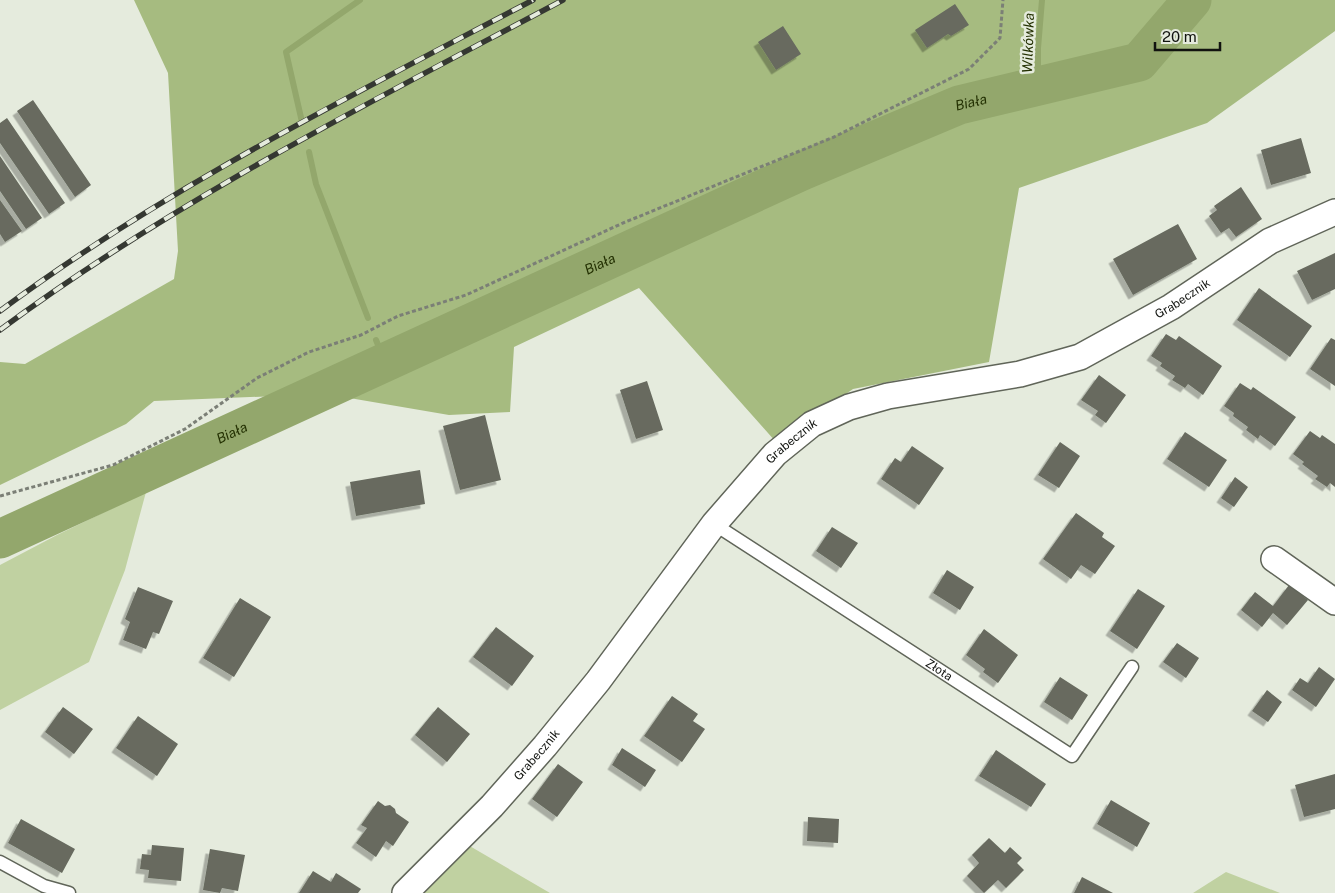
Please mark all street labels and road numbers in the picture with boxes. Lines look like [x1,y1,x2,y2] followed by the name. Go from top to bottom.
[1152,276,1213,321] street label: Grabecznik
[763,416,819,466] street label: Grabecznik
[923,656,955,684] street label: Złota
[511,726,563,783] street label: Grabecznik

